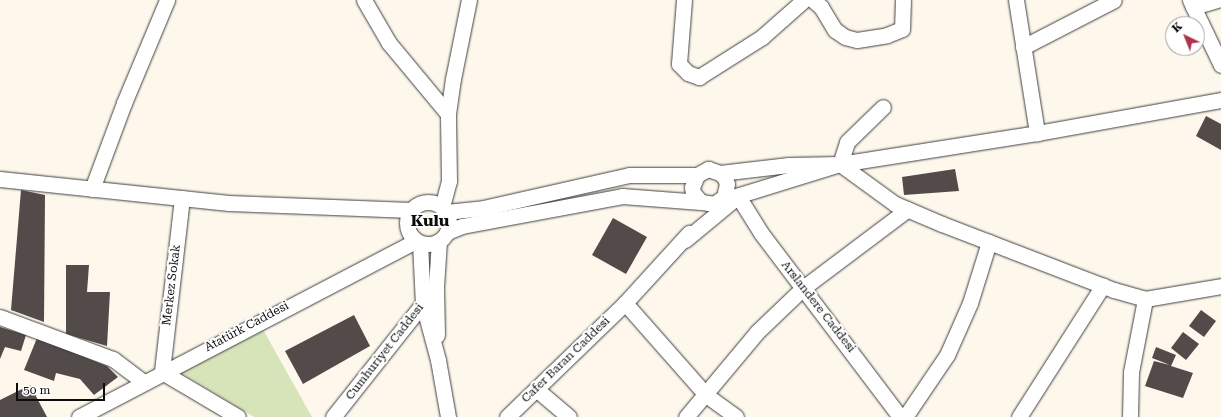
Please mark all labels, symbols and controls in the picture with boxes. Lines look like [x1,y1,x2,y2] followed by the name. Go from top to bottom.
[1165,16,1205,56] north arrow
[1170,20,1185,35] text: K
[411,211,449,231] district label: Kulu
[160,244,184,326] street label: Merkez Sokak
[778,258,858,356] street label: Arslandere Caddesi
[203,299,291,355] street label: Atatürk Caddesi
[343,301,427,403] street label: Cumhuriyet Caddesi
[519,314,613,406] street label: Cafer Baran Caddesi
[18,375,107,401] scale bar
[23,383,50,397] text: 50 m

